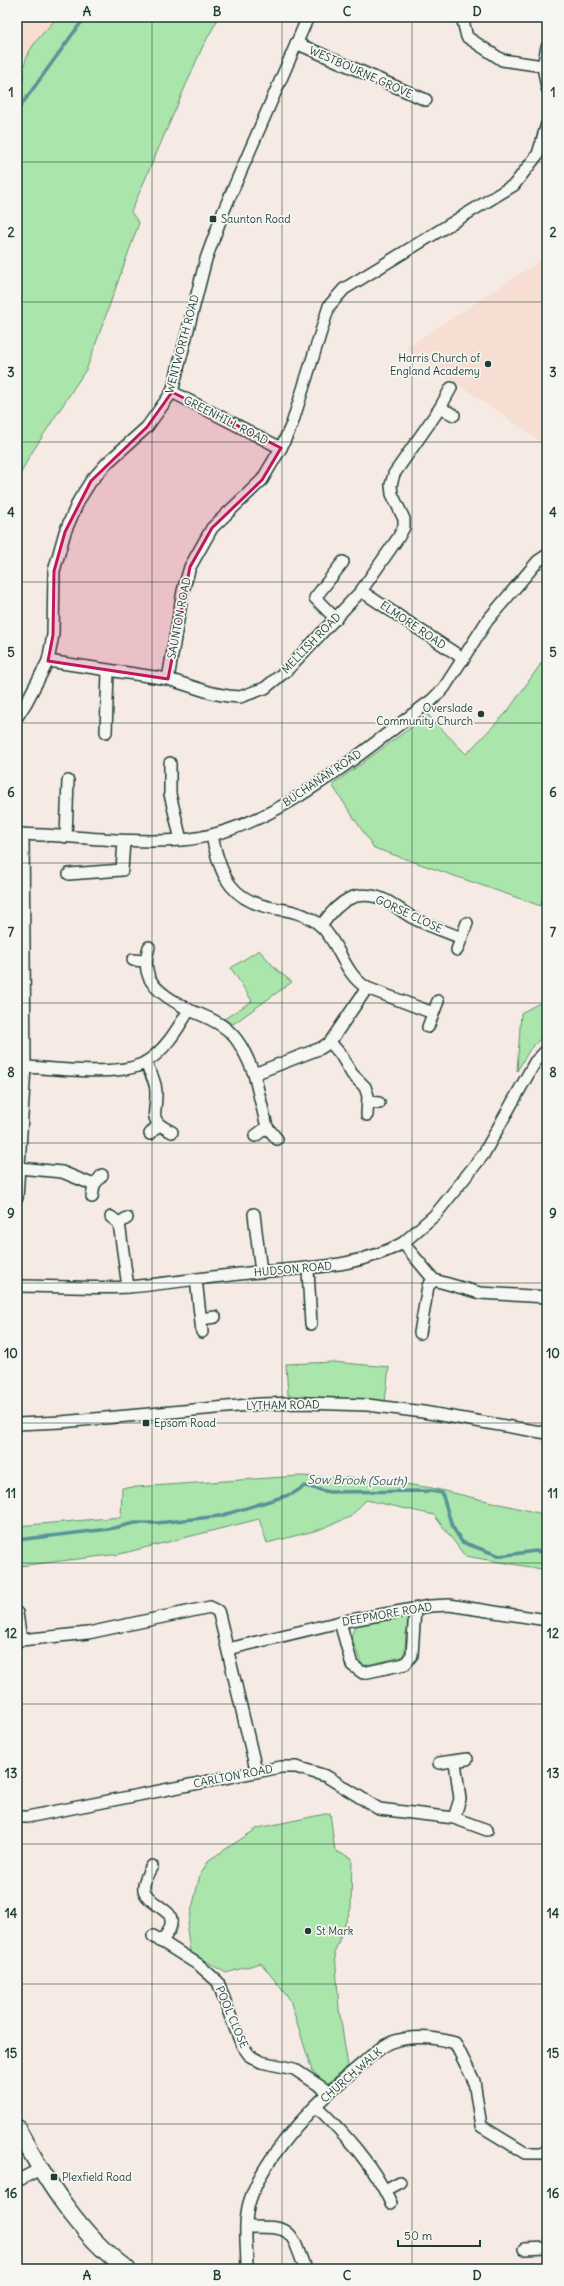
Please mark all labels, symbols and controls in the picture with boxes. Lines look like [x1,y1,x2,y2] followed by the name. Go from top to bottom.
[83,3,92,20] text: A
[213,3,222,20] text: B
[343,3,352,20] text: C
[472,3,482,20] text: D
[307,43,415,101] street label: WESTBOURNE GROVE
[8,84,14,101] text: 1
[550,84,556,101] text: 1
[221,212,291,226] place label: Saunton Road
[208,214,218,224] marker: Saunton Road
[7,224,15,241] text: 2
[549,224,557,241] text: 2
[162,293,202,395] street label: WENTWORTH ROAD
[390,351,480,378] place label: Harris Church of England Academy
[483,359,493,369] marker: Harris Church of England Academy
[7,364,15,381] text: 3
[549,364,557,381] text: 3
[181,393,271,447] street label: GREENHILL ROAD
[7,504,15,521] text: 4
[549,504,557,521] text: 4
[164,576,194,660] street label: SAUNTON ROAD
[377,598,449,652] street label: ELMORE ROAD
[278,610,344,676] street label: MELLISH ROAD
[7,644,15,661] text: 5
[549,644,557,661] text: 5
[376,701,473,728] place label: Overslade Community Church
[476,709,486,719] marker: Overslade Community Church
[280,746,364,810] street label: BUCHANAN ROAD
[7,784,15,801] text: 6
[549,784,557,801] text: 6
[373,892,445,936] street label: GORSE CLOSE
[8,924,15,941] text: 7
[550,924,557,941] text: 7
[7,1064,15,1081] text: 8
[549,1064,557,1081] text: 8
[7,1205,15,1222] text: 9
[549,1205,557,1222] text: 9
[253,1259,333,1279] street label: HUDSON ROAD
[4,1345,18,1362] text: 10
[546,1345,560,1362] text: 10
[246,1397,320,1413] street label: LYTHAM ROAD
[154,1416,216,1430] place label: Epsom Road
[141,1418,151,1428] marker: Epsom Road
[307,1472,408,1488] water label: Sow Brook (South)
[6,1485,16,1502] text: 11
[548,1485,558,1502] text: 11
[341,1599,433,1629] street label: DEEPMORE ROAD
[5,1625,17,1642] text: 12
[547,1625,559,1642] text: 12
[192,1761,274,1791] street label: CARLTON ROAD
[5,1765,17,1782] text: 13
[547,1765,559,1782] text: 13
[5,1905,18,1922] text: 14
[547,1905,560,1922] text: 14
[316,1924,354,1938] place label: St Mark
[303,1926,313,1936] marker: St Mark
[213,1984,251,2050] street label: POOL CLOSE
[317,2044,385,2105] street label: CHURCH WALK
[5,2045,18,2062] text: 15
[547,2045,560,2062] text: 15
[62,2170,132,2184] place label: Plexfield Road
[49,2172,59,2182] marker: Plexfield Road
[5,2185,18,2202] text: 16
[547,2185,560,2202] text: 16
[398,2222,480,2248] scale bar
[404,2228,433,2243] text: 50 m
[83,2267,92,2284] text: A
[213,2267,222,2284] text: B
[343,2267,352,2284] text: C
[472,2267,482,2284] text: D

